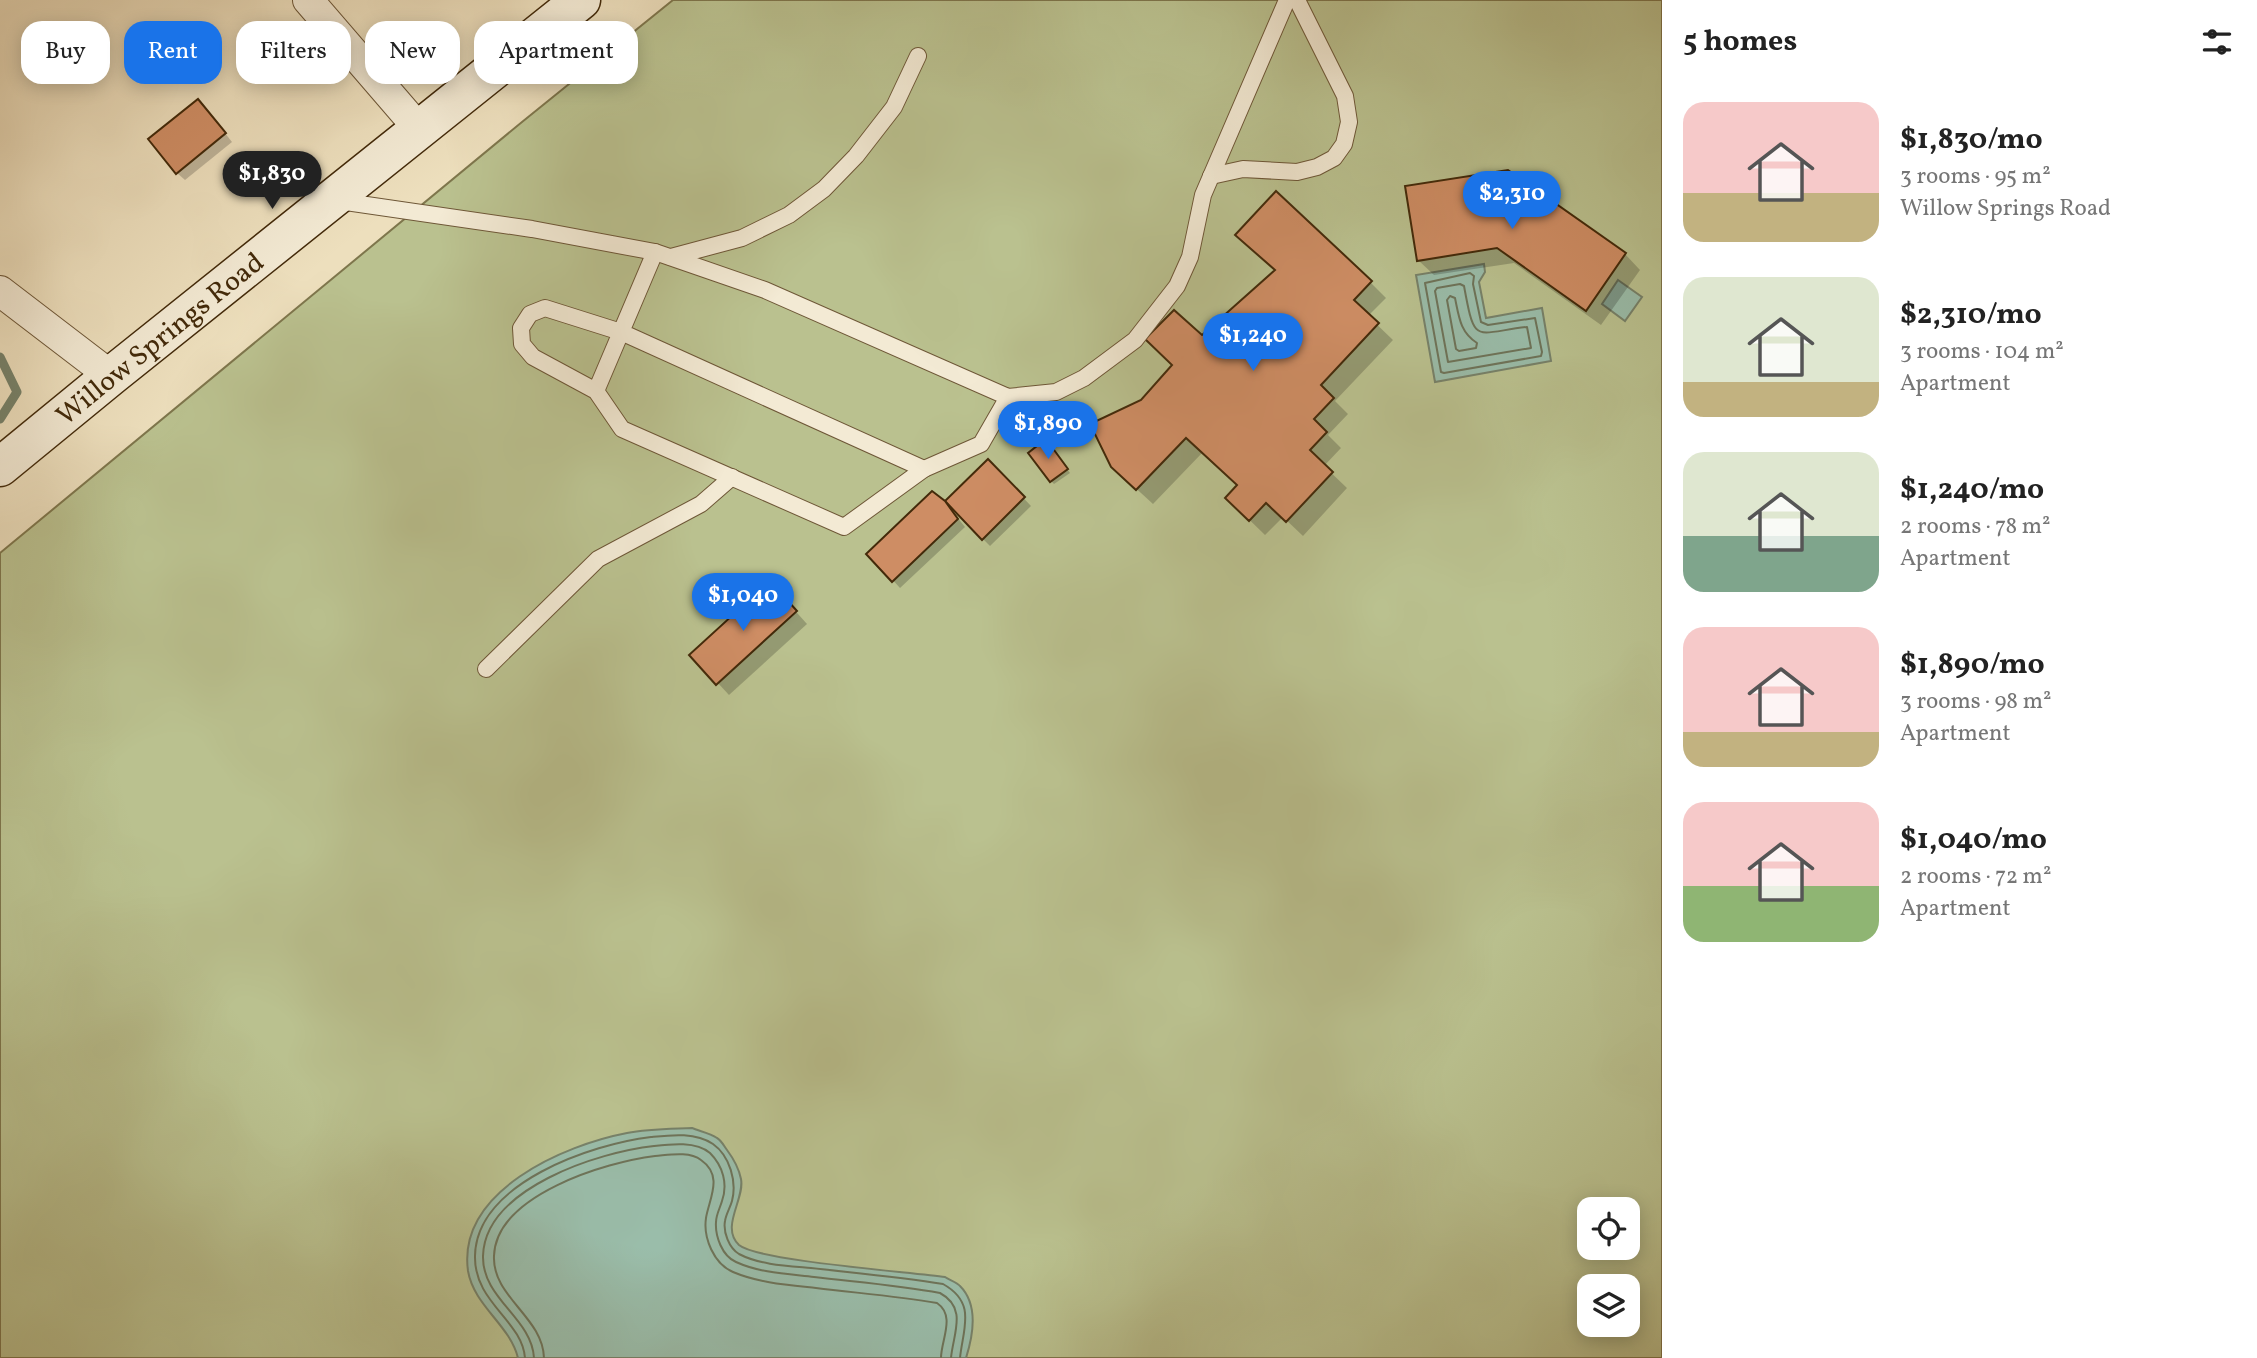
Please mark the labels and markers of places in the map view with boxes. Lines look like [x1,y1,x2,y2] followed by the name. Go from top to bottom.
[215,152,329,211] pin: $1,830
[1455,172,1569,231] pin: $2,310
[1196,314,1310,373] pin: $1,240
[991,402,1105,461] pin: $1,890
[686,574,800,633] pin: $1,040

